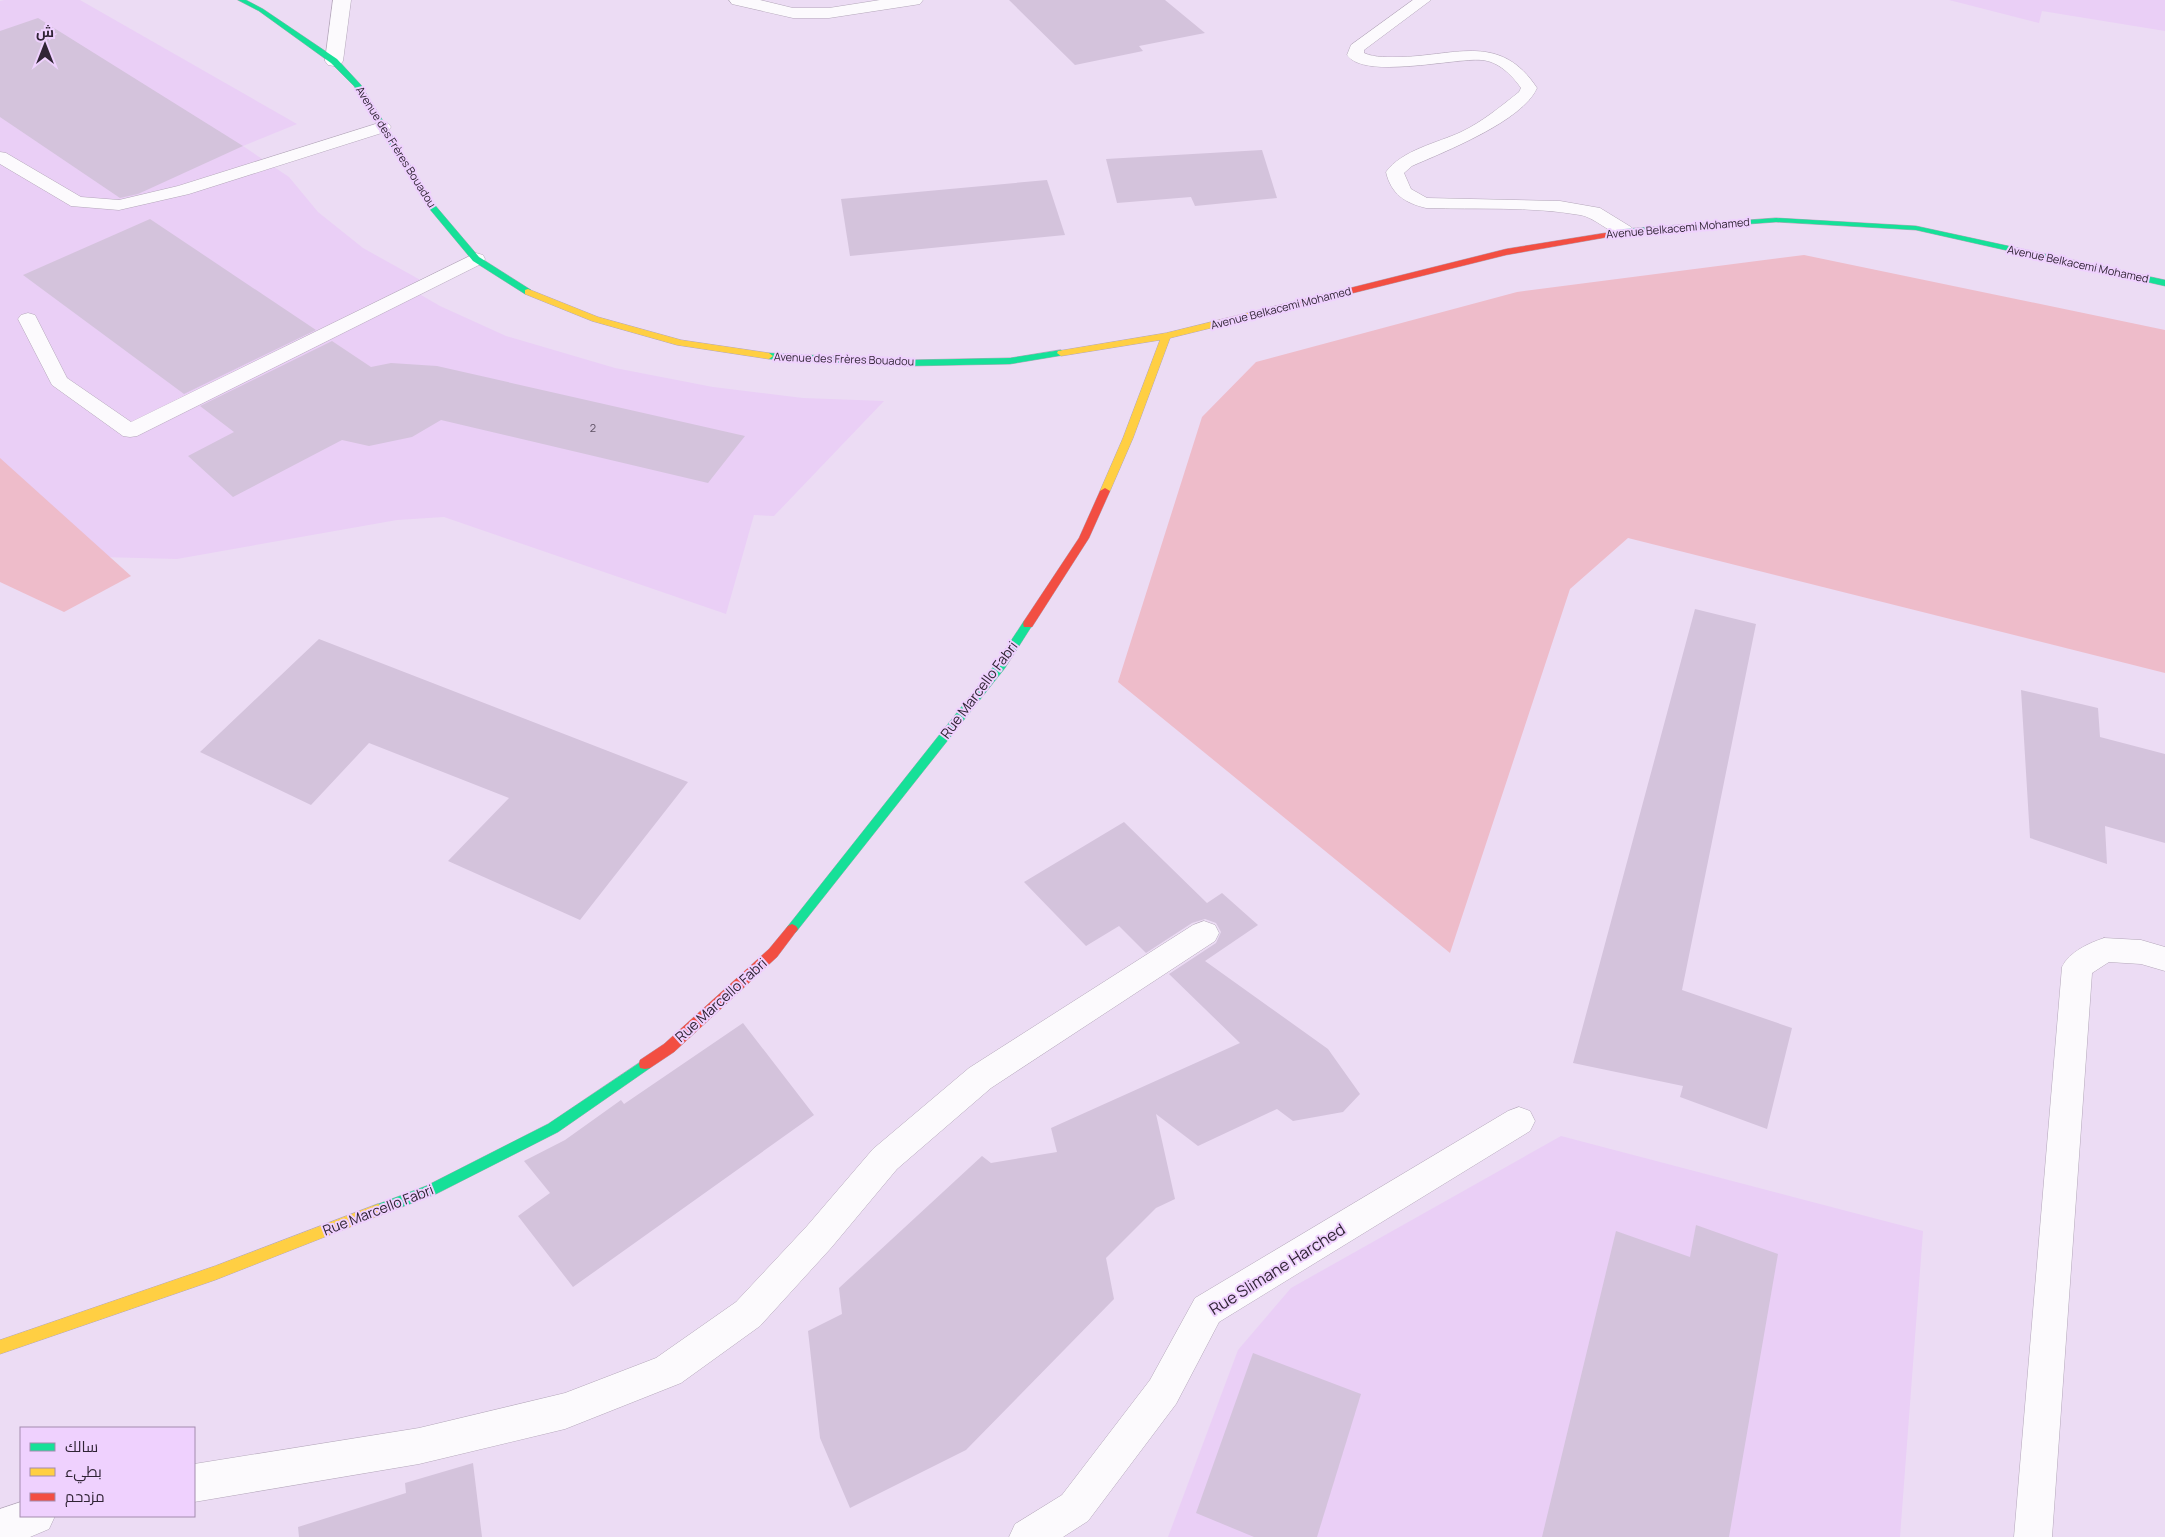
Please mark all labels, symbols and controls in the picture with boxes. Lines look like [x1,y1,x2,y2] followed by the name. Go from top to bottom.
[20,20,70,70] north arrow
[36,22,54,41] text: ش
[353,83,440,210] street label: Avenue des Frères Bouadou
[1606,214,1750,241] street label: Avenue Belkacemi Mohamed
[2006,241,2150,286] street label: Avenue Belkacemi Mohamed
[1209,283,1353,332] street label: Avenue Belkacemi Mohamed
[774,349,914,368] street label: Avenue des Frères Bouadou
[590,420,596,435] house number: 2
[936,637,1021,742] street label: Rue Marcello Fabri
[671,953,771,1046] street label: Rue Marcello Fabri
[320,1180,436,1239] street label: Rue Marcello Fabri
[1205,1218,1349,1320] street label: Rue Slimane Harched
[20,1427,195,1517] legend
[65,1436,98,1457] text: سالك
[65,1461,102,1484] text: بطيء
[65,1486,105,1507] text: مزدحم

